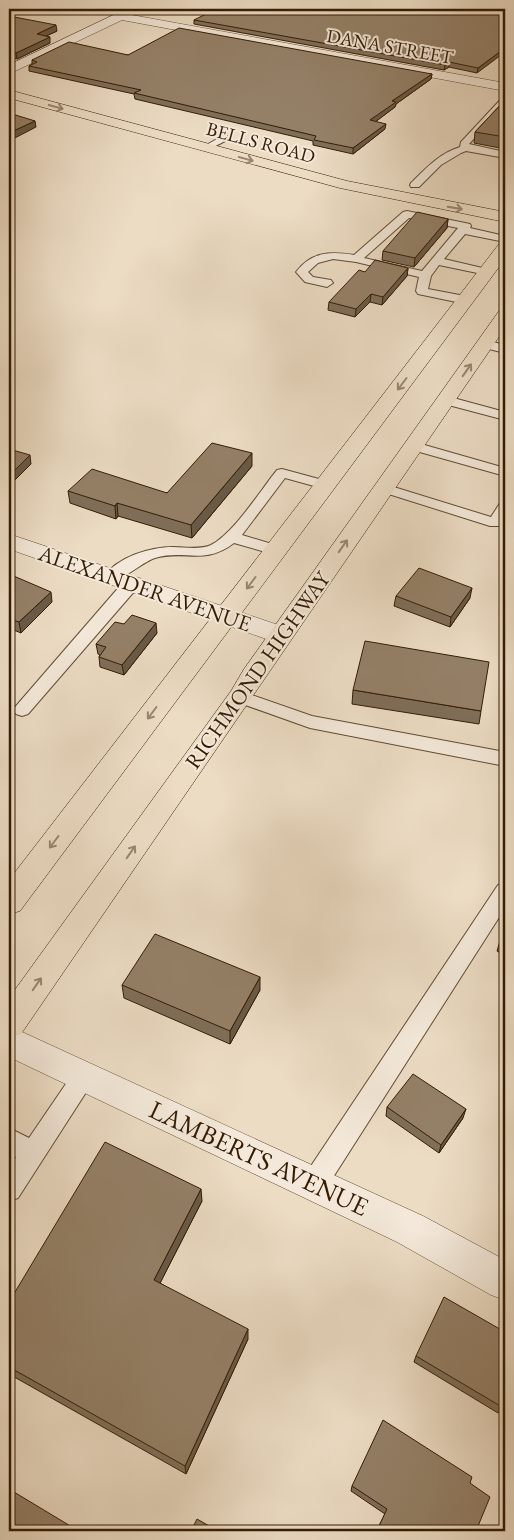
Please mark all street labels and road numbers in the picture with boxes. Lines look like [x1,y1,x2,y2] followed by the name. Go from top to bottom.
[325,23,455,70] street label: DANA STREET
[204,116,318,169] street label: BELLS ROAD
[34,538,255,639] street label: ALEXANDER AVENUE
[178,565,337,775] street label: RICHMOND HIGHWAY
[144,1092,374,1224] street label: LAMBERTS AVENUE

